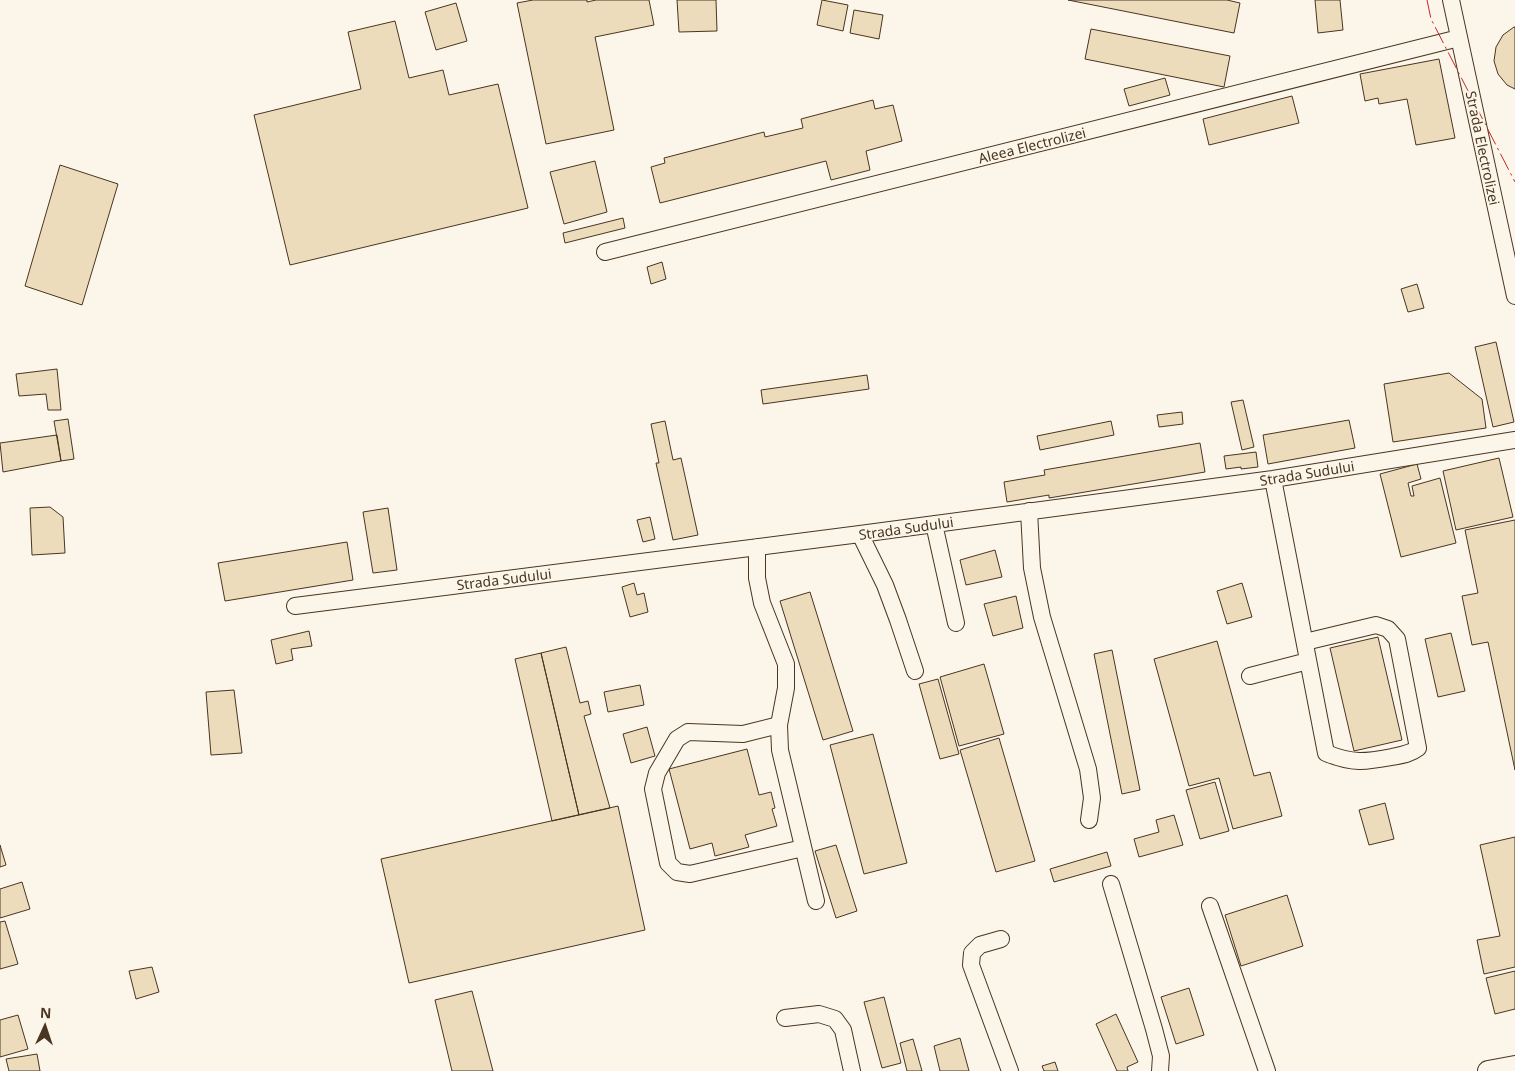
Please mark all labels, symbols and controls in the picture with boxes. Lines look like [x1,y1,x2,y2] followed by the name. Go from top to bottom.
[1462,89,1504,207] street label: Strada Electrolizei
[976,122,1088,168] street label: Aleea Electrolizei
[1258,456,1356,490] street label: Strada Sudului
[857,512,955,544] street label: Strada Sudului
[455,564,553,594] street label: Strada Sudului
[20,1001,70,1051] north arrow
[40,1003,52,1022] text: N

